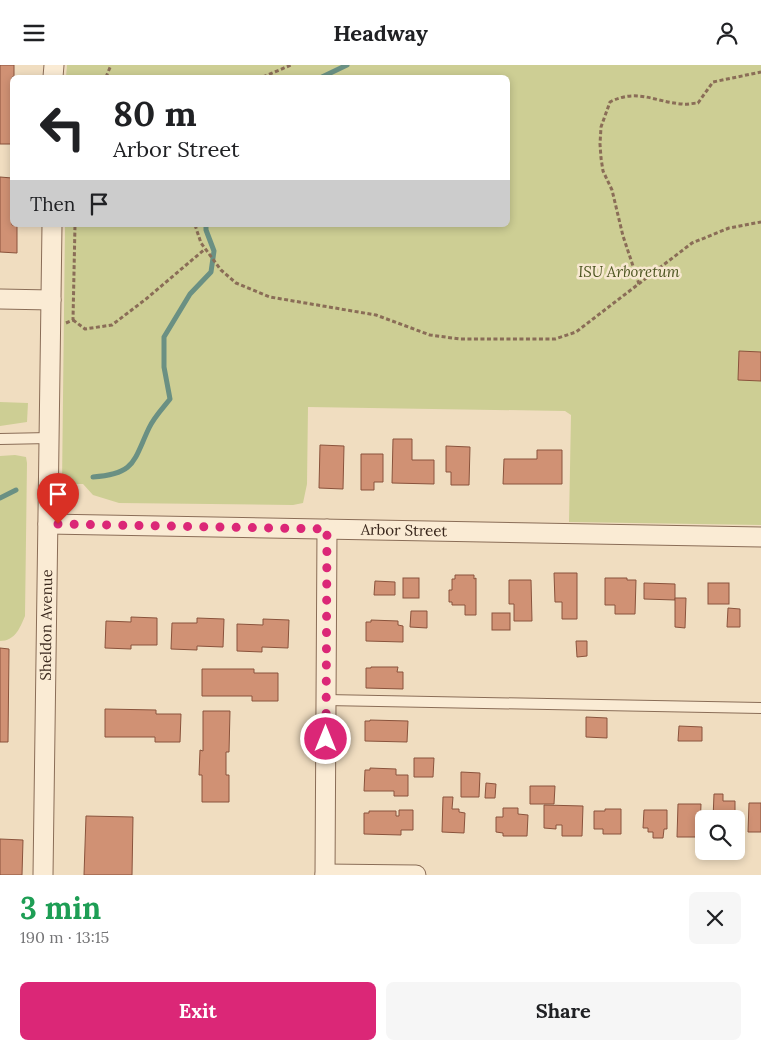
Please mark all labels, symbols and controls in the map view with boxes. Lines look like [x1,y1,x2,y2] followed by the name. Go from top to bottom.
[20,19,48,47] icon: menu
[333,19,428,47] text: Headway
[713,19,741,47] icon: person
[113,91,197,136] text: 80 m
[30,95,95,160] icon: left
[113,135,240,163] text: Arbor Street
[85,190,113,218] icon: arrive
[30,192,75,216] text: Then
[578,262,680,281] park label: ISU Arboretum
[37,473,79,524] pin
[44,480,72,508] icon: arrive
[360,520,447,540] street label: Arbor Street
[36,569,56,681] street label: Sheldon Avenue
[299,712,351,764] position arrow
[695,810,745,860] map controls
[695,810,745,860] button: search
[20,889,101,927] text: 3 min
[689,892,741,944] button: close
[20,927,109,947] text: 190 m · 13:15
[20,982,376,1040] button: Exit
[386,982,741,1040] button: Share

